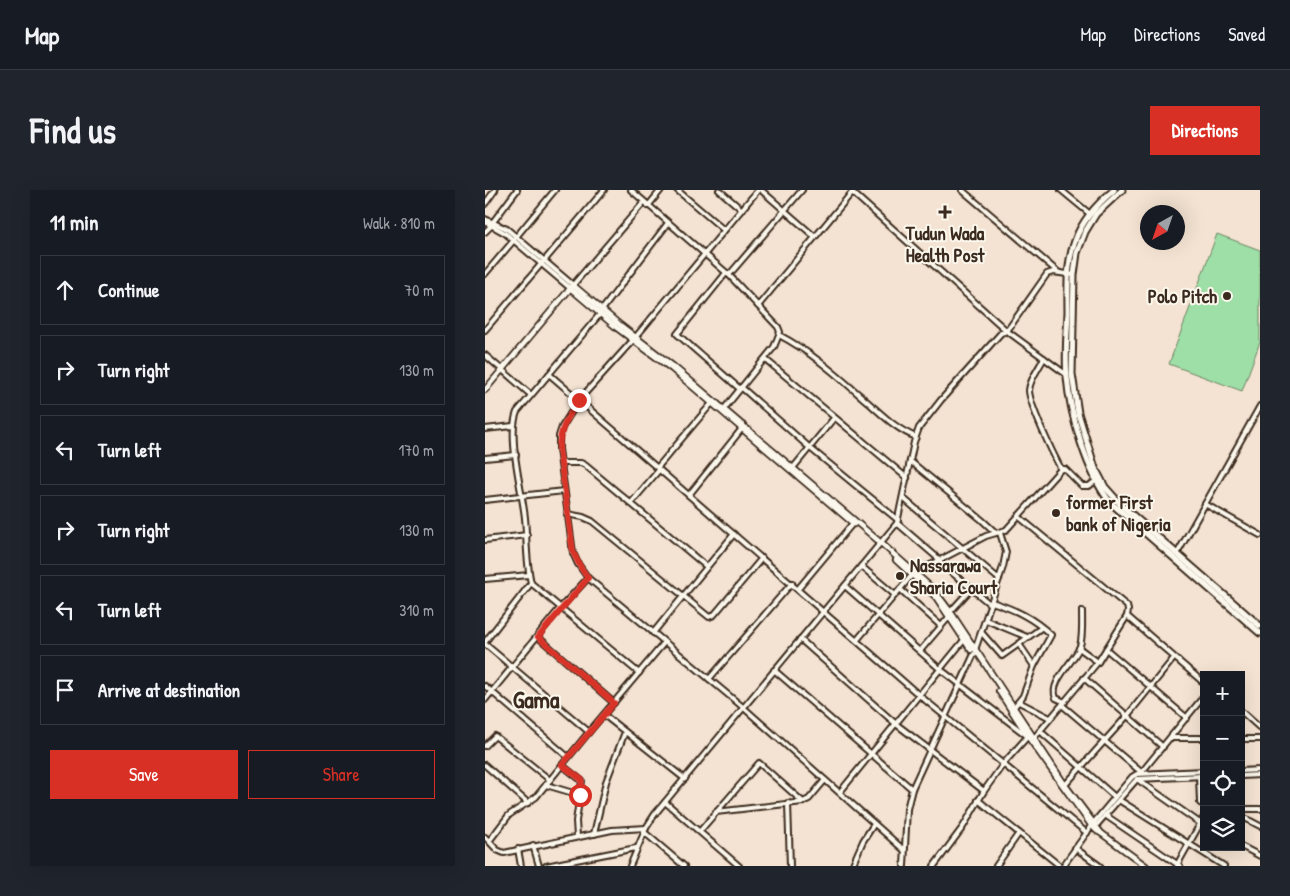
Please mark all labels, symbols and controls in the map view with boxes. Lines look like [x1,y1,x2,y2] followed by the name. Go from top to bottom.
[25,19,59,51] text: Map
[1081,22,1106,47] text: Map
[1134,22,1200,47] text: Directions
[1228,22,1265,47] text: Saved
[1150,106,1260,155] button: Directions
[30,107,116,154] text: Find us
[938,205,952,219] marker: Tudun Wada Health Post
[1140,205,1185,250] north arrow
[50,208,99,237] text: 11 min
[363,212,435,234] text: Walk · 810 m
[905,220,986,268] place label: Tudun Wada Health Post
[51,276,79,304] icon: ahead
[98,277,159,303] text: Continue
[404,279,434,301] text: 70 m
[1148,283,1217,309] place label: Polo Pitch
[1221,290,1233,302] marker: Polo Pitch
[51,356,79,384] icon: right
[98,357,169,383] text: Turn right
[399,359,434,381] text: 130 m
[568,389,591,412] route end
[51,436,79,464] icon: left
[98,437,161,463] text: Turn left
[399,439,434,461] text: 170 m
[1066,489,1171,538] place label: former First bank of Nigeria
[1050,507,1062,519] marker: former First bank of Nigeria
[51,516,79,544] icon: right
[98,517,169,543] text: Turn right
[399,519,434,541] text: 130 m
[910,552,999,600] place label: Nassarawa Sharia Court
[894,570,906,582] marker: Nassarawa Sharia Court
[51,596,79,624] icon: left
[98,597,161,623] text: Turn left
[399,599,434,621] text: 310 m
[1200,671,1245,851] map controls
[1200,671,1245,716] button: +
[51,676,79,704] icon: arrive
[98,677,240,703] text: Arrive at destination
[513,683,560,715] district label: Gama
[1200,716,1245,761] button: −
[50,750,238,799] button: Save
[248,750,435,799] button: Share
[1200,761,1245,806] button: locate
[569,784,592,807] route start
[1200,806,1245,851] button: layers

